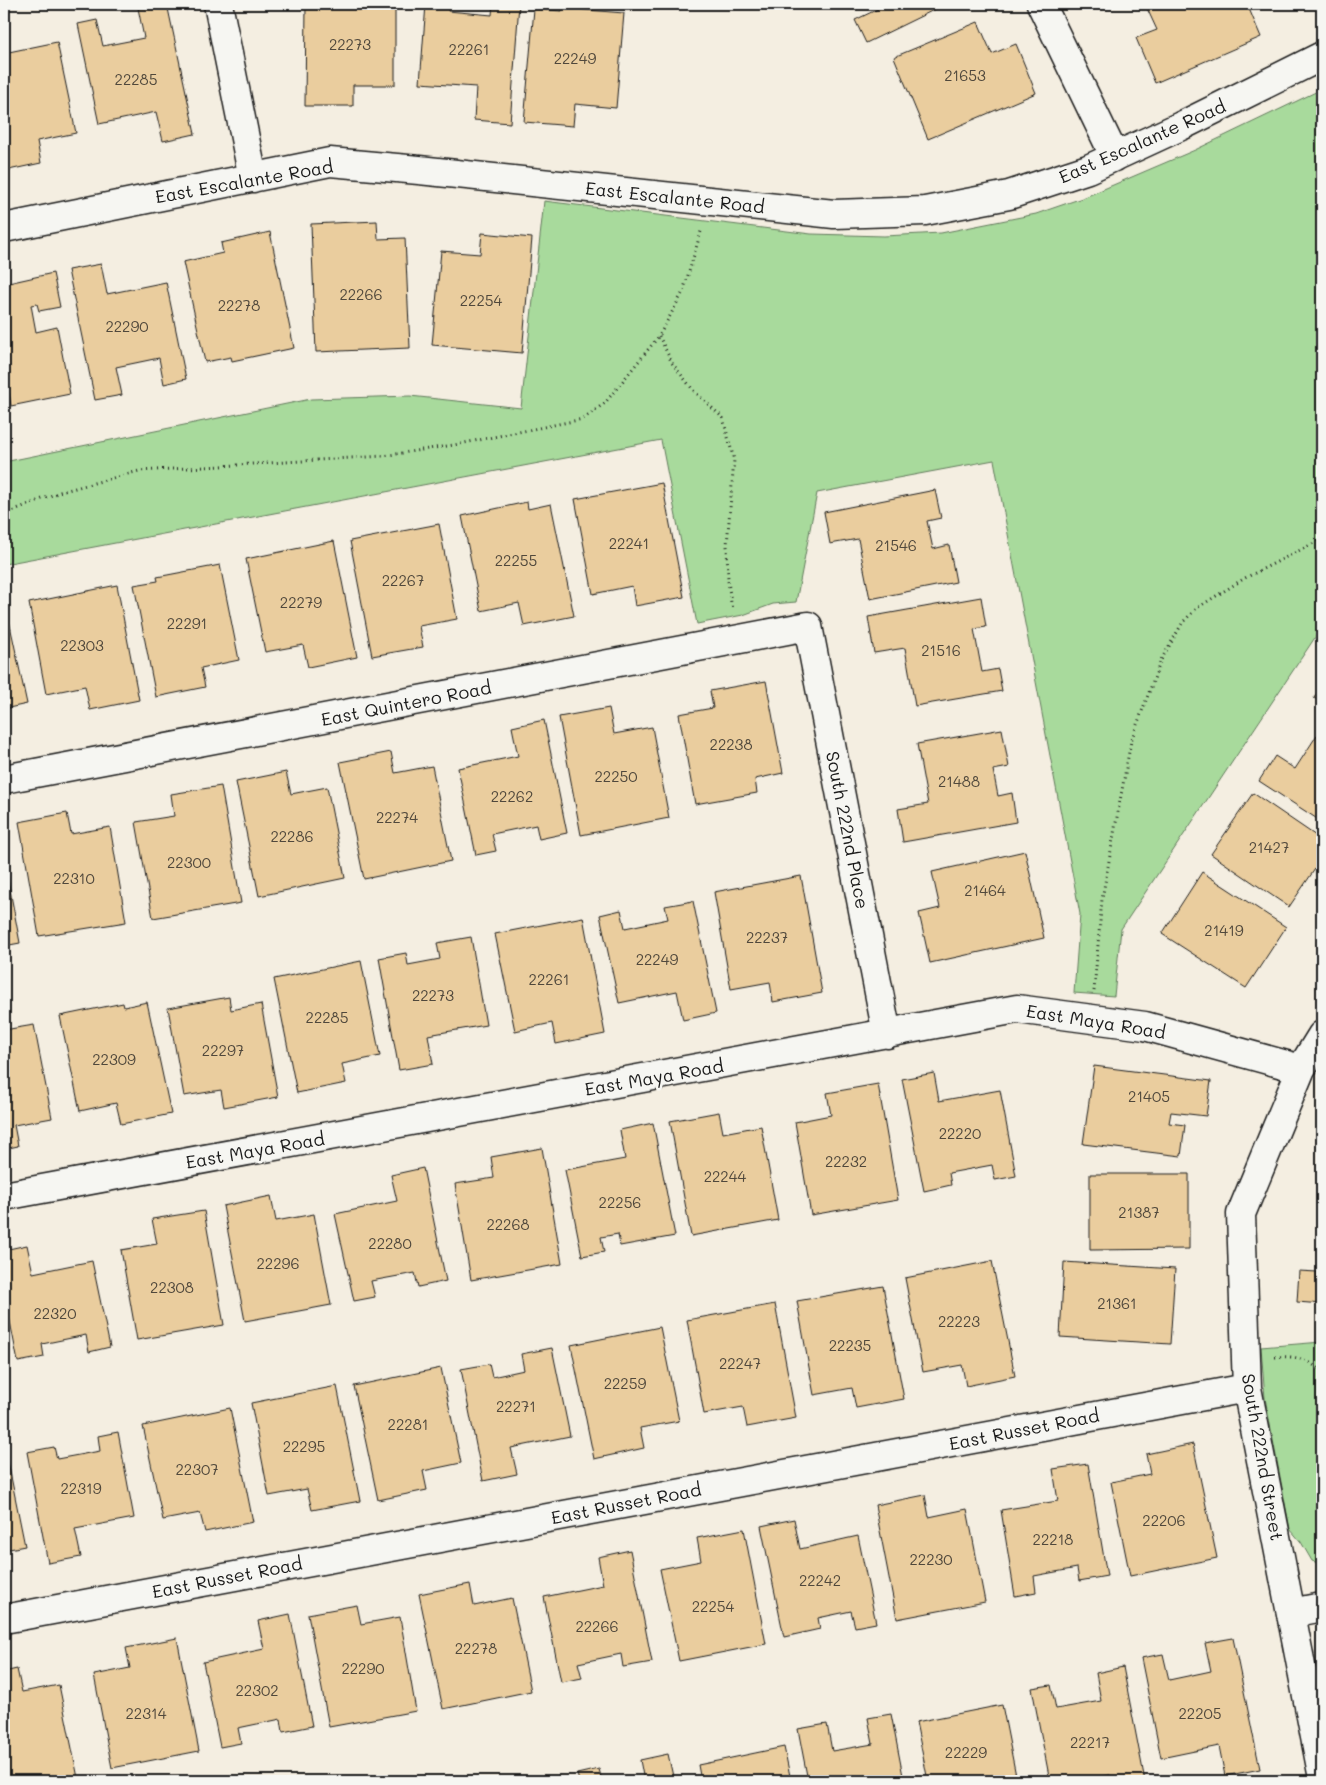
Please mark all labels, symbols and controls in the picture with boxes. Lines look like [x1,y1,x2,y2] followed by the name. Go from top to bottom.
[329,34,371,54] house number: 22273
[449,39,489,59] house number: 22261
[554,48,596,68] house number: 22249
[944,65,986,85] house number: 21653
[115,69,157,89] house number: 22285
[1055,93,1229,189] street label: East Escalante Road
[153,154,335,208] street label: East Escalante Road
[584,176,766,218] street label: East Escalante Road
[339,284,383,304] house number: 22266
[460,290,502,310] house number: 22254
[218,295,260,315] house number: 22278
[105,316,149,336] house number: 22290
[609,533,649,553] house number: 22241
[875,535,917,555] house number: 21546
[495,550,537,570] house number: 22255
[382,570,424,590] house number: 22267
[280,592,322,612] house number: 22279
[167,613,207,633] house number: 22291
[60,635,104,655] house number: 22303
[921,640,961,660] house number: 21516
[319,675,493,731] street label: East Quintero Road
[710,734,752,754] house number: 22238
[821,749,875,911] street label: South 222nd Place
[594,766,638,786] house number: 22250
[938,771,980,791] house number: 21488
[491,786,533,806] house number: 22262
[376,807,418,827] house number: 22274
[270,826,314,846] house number: 22286
[1249,837,1289,857] house number: 21427
[167,852,211,872] house number: 22300
[53,868,95,888] house number: 22310
[964,880,1006,900] house number: 21464
[1204,920,1244,940] house number: 21419
[746,927,788,947] house number: 22237
[636,949,678,969] house number: 22249
[529,969,569,989] house number: 22261
[412,985,454,1005] house number: 22273
[1025,998,1167,1044] street label: East Maya Road
[306,1007,348,1027] house number: 22285
[202,1040,244,1060] house number: 22297
[92,1049,136,1069] house number: 22309
[583,1053,725,1101] street label: East Maya Road
[1128,1086,1170,1106] house number: 21405
[939,1123,981,1143] house number: 22220
[184,1126,326,1174] street label: East Maya Road
[825,1151,867,1171] house number: 22232
[704,1166,747,1186] house number: 22244
[599,1192,641,1212] house number: 22256
[1118,1202,1160,1222] house number: 21387
[486,1214,530,1234] house number: 22268
[368,1233,412,1253] house number: 22280
[257,1253,300,1273] house number: 22296
[150,1277,194,1297] house number: 22308
[1097,1293,1137,1313] house number: 21361
[33,1303,77,1323] house number: 22320
[938,1311,980,1331] house number: 22223
[829,1335,871,1355] house number: 22235
[719,1353,761,1373] house number: 22247
[1237,1372,1289,1542] street label: South 222nd Street
[604,1373,646,1393] house number: 22259
[496,1396,536,1416] house number: 22271
[947,1403,1101,1455] street label: East Russet Road
[388,1414,428,1434] house number: 22281
[283,1436,325,1456] house number: 22295
[175,1459,219,1479] house number: 22307
[549,1477,703,1529] street label: East Russet Road
[60,1478,102,1498] house number: 22319
[1142,1510,1186,1530] house number: 22206
[1033,1529,1073,1549] house number: 22218
[909,1549,953,1569] house number: 22230
[150,1551,304,1603] street label: East Russet Road
[799,1570,841,1590] house number: 22242
[692,1596,734,1616] house number: 22254
[575,1616,619,1636] house number: 22266
[455,1638,497,1658] house number: 22278
[341,1658,385,1678] house number: 22290
[235,1680,279,1700] house number: 22302
[125,1703,167,1723] house number: 22314
[1178,1703,1222,1723] house number: 22205
[1070,1732,1110,1752] house number: 22217
[945,1742,987,1762] house number: 22229

